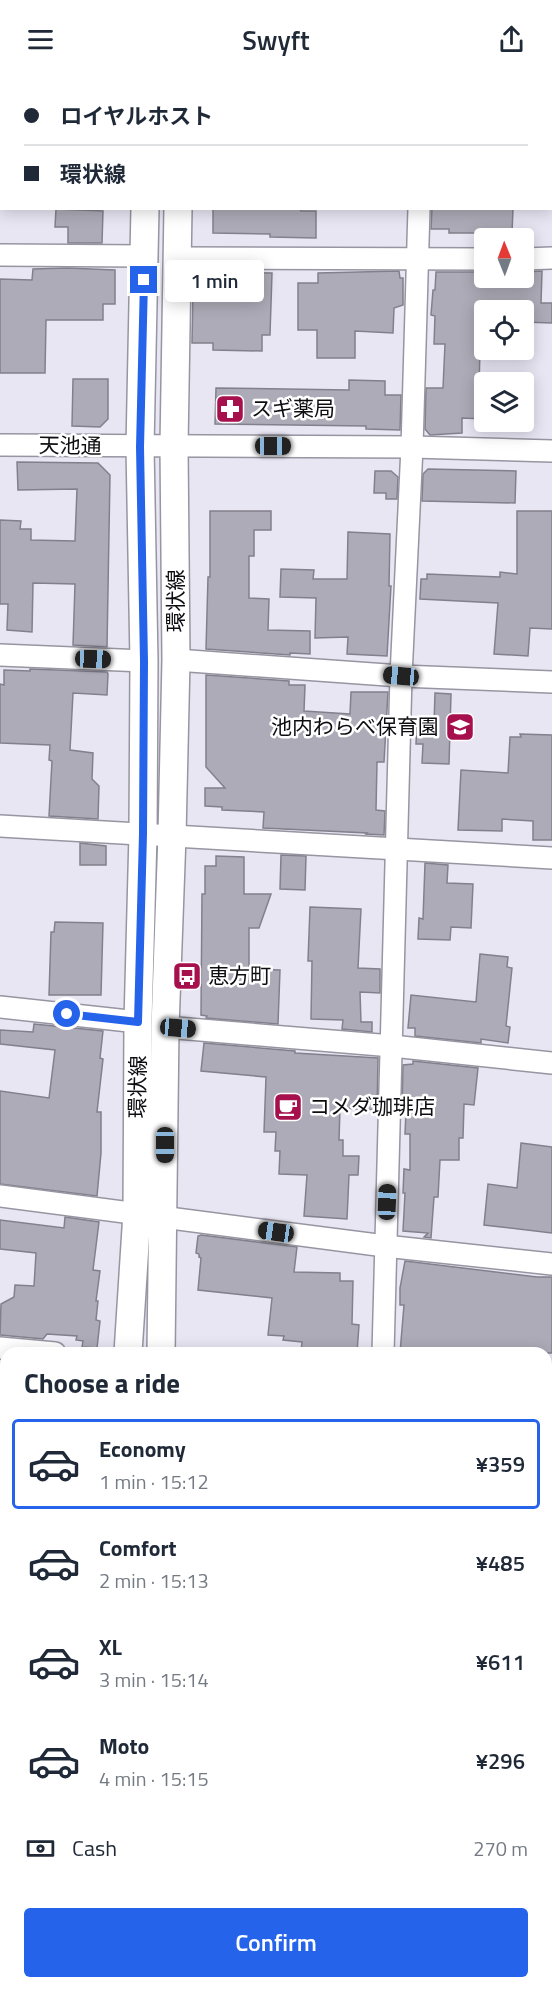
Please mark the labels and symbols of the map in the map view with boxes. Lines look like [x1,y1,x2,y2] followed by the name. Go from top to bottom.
[474,228,534,288] north arrow
[165,259,264,301] callout: 1 min
[130,266,157,293] route end
[251,392,335,424] place label: スギ薬局
[214,393,246,425] pharmacy icon: スギ薬局
[38,428,102,462] street label: 天池通
[255,437,291,455] car
[159,570,191,633] street label: 環状線
[75,649,111,669] car
[382,665,420,687] car
[271,710,439,742] place label: 池内わらべ保育園
[444,711,476,743] school or university icon: 池内わらべ保育園
[208,959,271,991] place label: 恵方町
[171,960,203,992] bus stop icon: 恵方町
[53,1000,80,1027] route start
[159,1017,197,1039] car
[120,1055,154,1119] street label: 環状線
[309,1090,435,1122] place label: コメダ珈琲店
[272,1091,304,1123] cafe icon: コメダ珈琲店
[156,1127,174,1163] car
[377,1184,397,1220] car
[257,1221,295,1243] car

